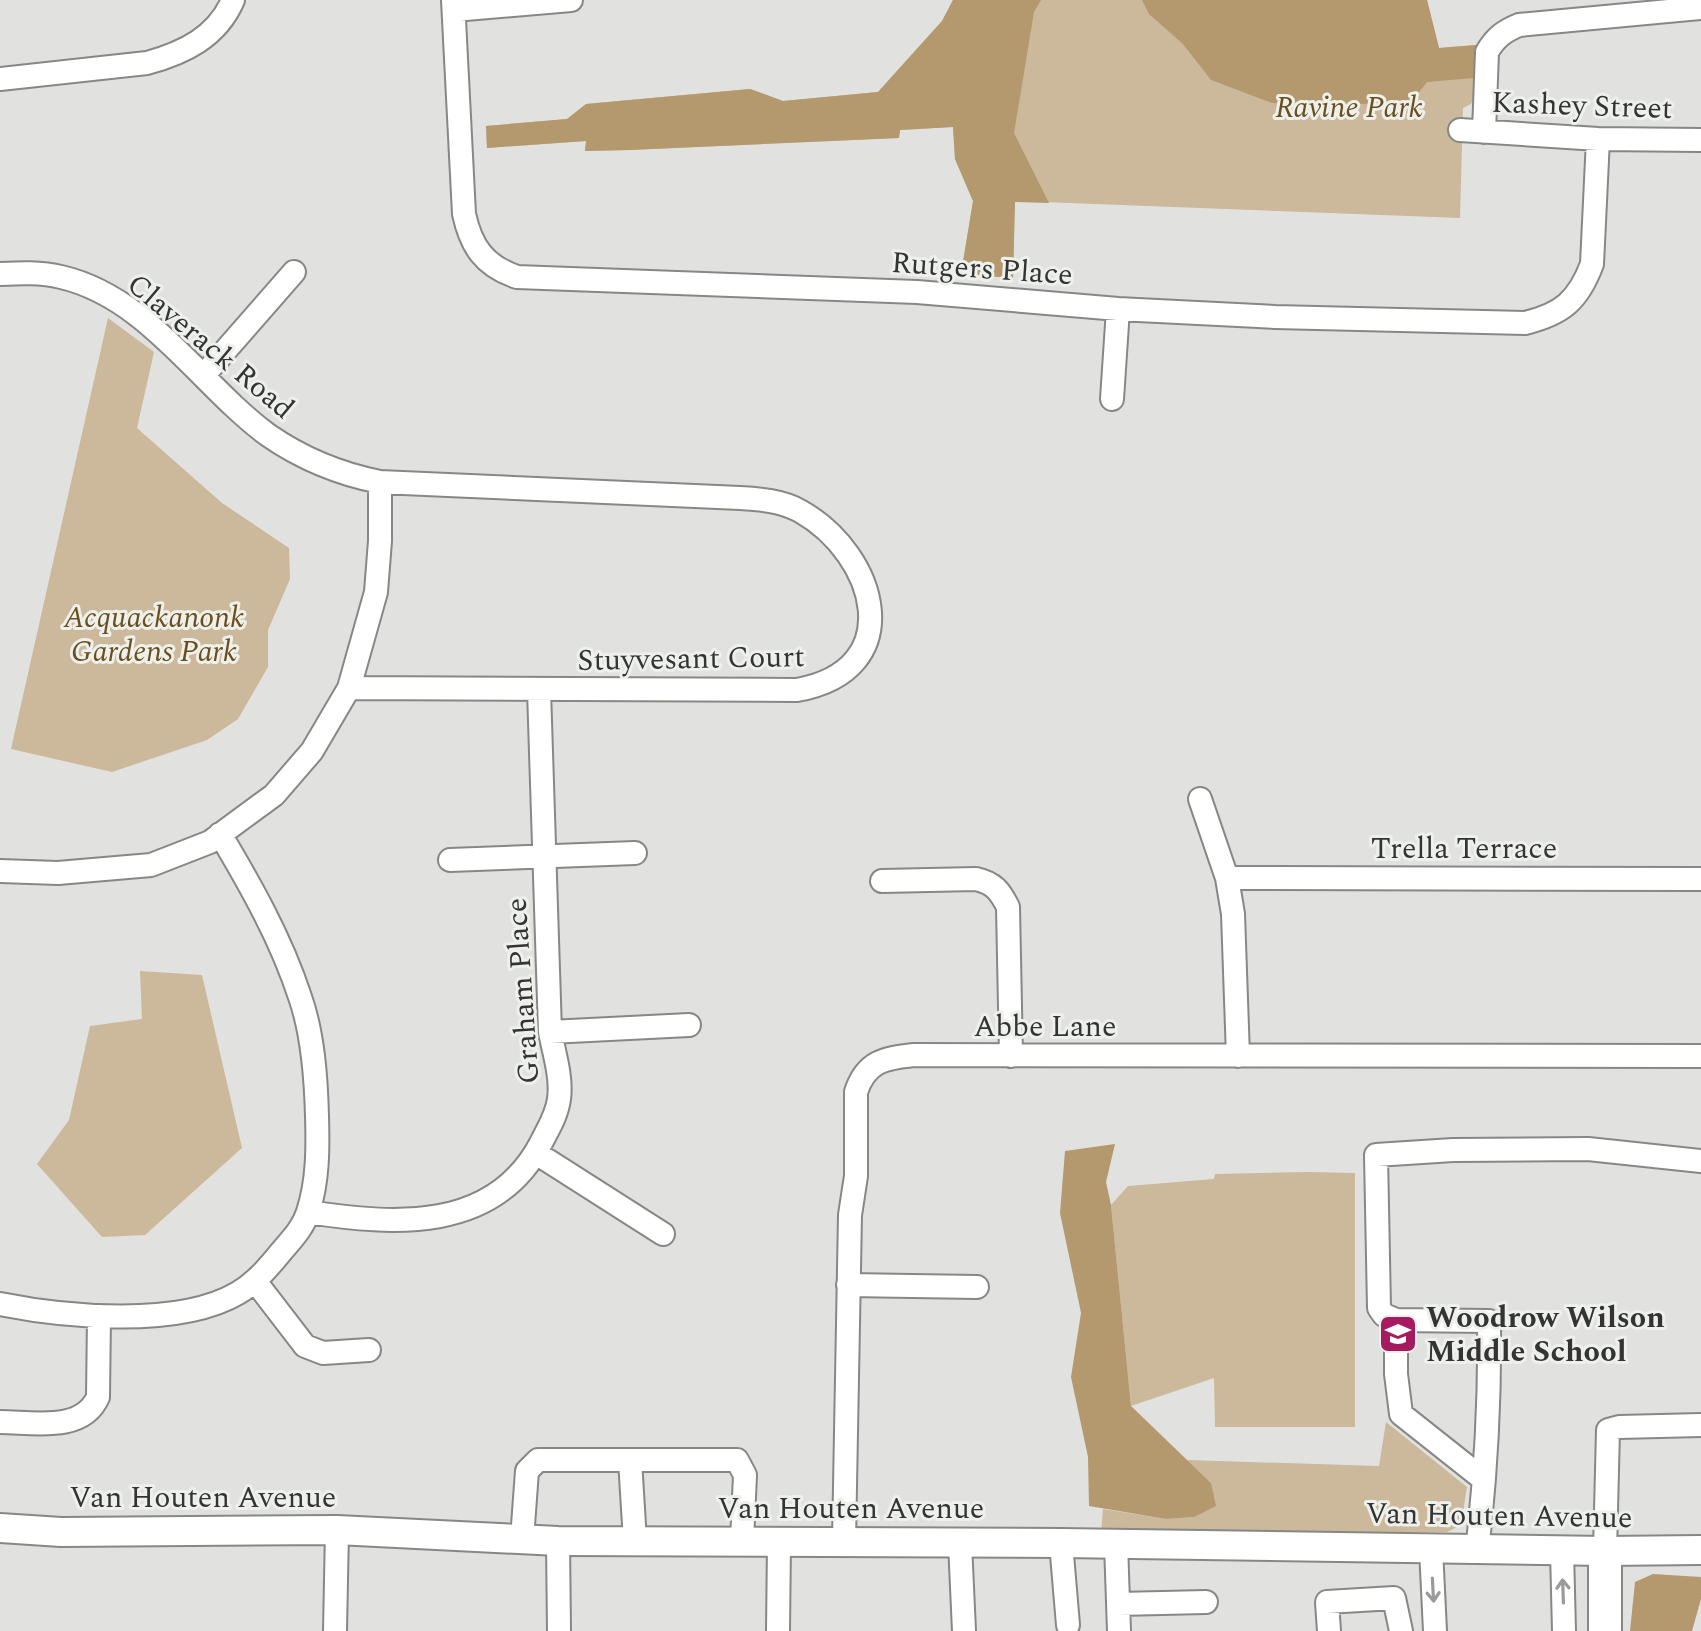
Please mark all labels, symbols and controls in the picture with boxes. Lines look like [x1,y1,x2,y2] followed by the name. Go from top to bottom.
[1491,80,1673,132] street label: Kashey Street
[1275,85,1423,131] park label: Ravine Park
[890,240,1074,298] street label: Rutgers Place
[116,263,305,431] street label: Claverack Road
[63,595,244,675] park label: Acquackanonk Gardens Park
[577,634,805,684] street label: Stuyvesant Court
[1371,826,1557,872] street label: Trella Terrace
[494,896,552,1086] street label: Graham Place
[973,1004,1117,1050] street label: Abbe Lane
[1426,1295,1665,1375] place label: Woodrow Wilson Middle School
[1377,1313,1419,1355] school or university icon: Woodrow Wilson Middle School
[70,1475,336,1521] street label: Van Houten Avenue
[718,1486,984,1532] street label: Van Houten Avenue
[1365,1491,1633,1541] street label: Van Houten Avenue
[1425,1576,1440,1603] one-way arrow
[1555,1578,1570,1605] one-way arrow

